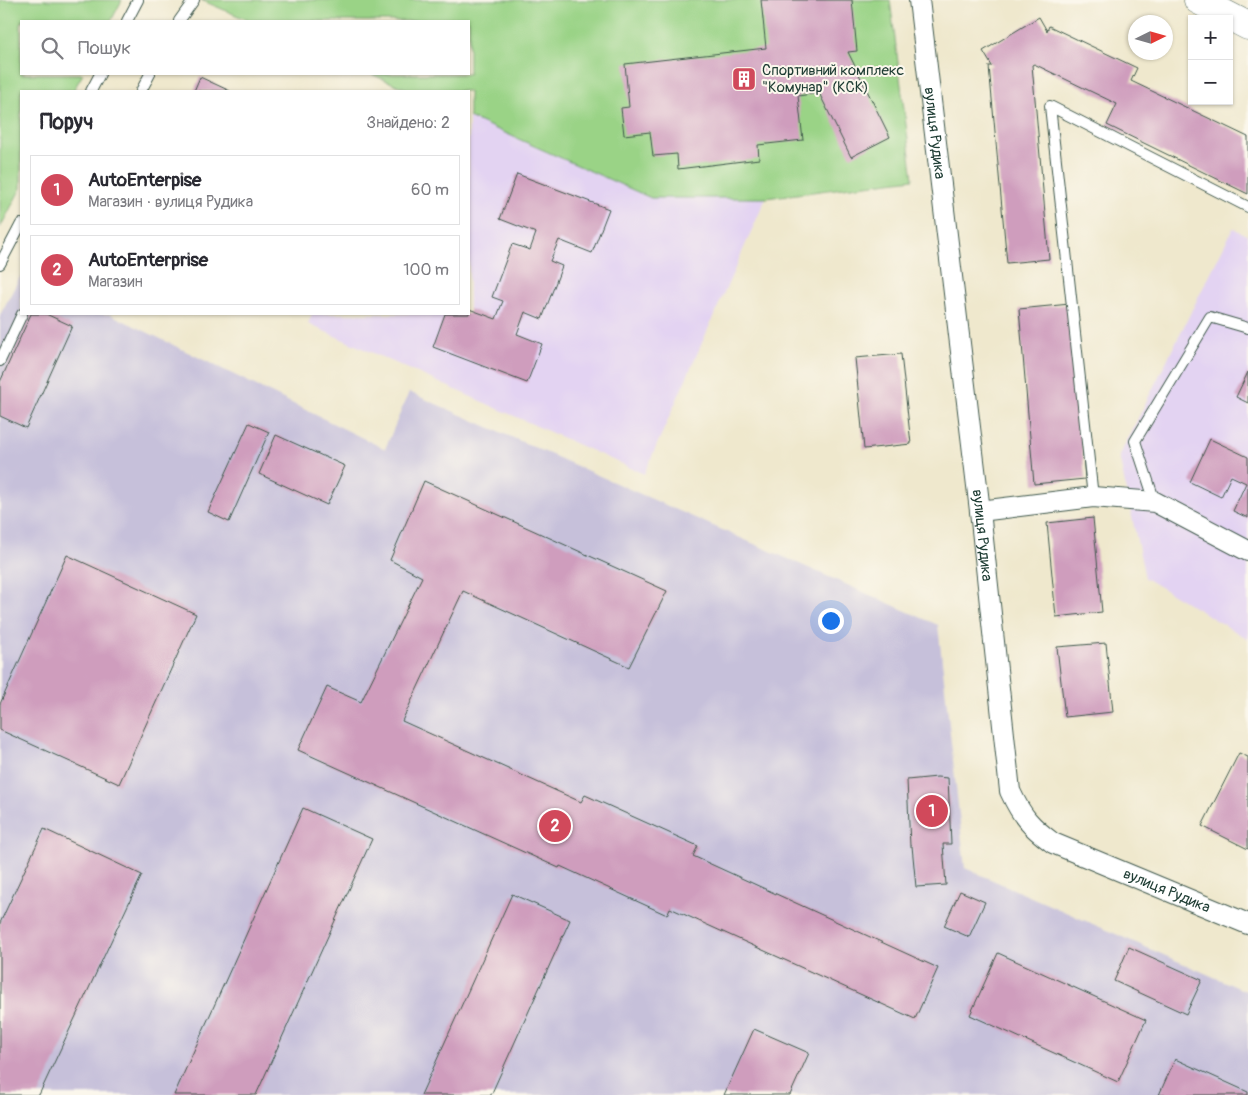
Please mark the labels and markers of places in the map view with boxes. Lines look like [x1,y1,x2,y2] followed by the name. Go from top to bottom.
[762,61,905,97] place label: Спортивний комплекс "Комунар" (КСК)
[731,66,757,92] building icon: Спортивний комплекс "Комунар" (КСК)
[916,792,948,830] pin: 1
[539,807,571,845] pin: 2

